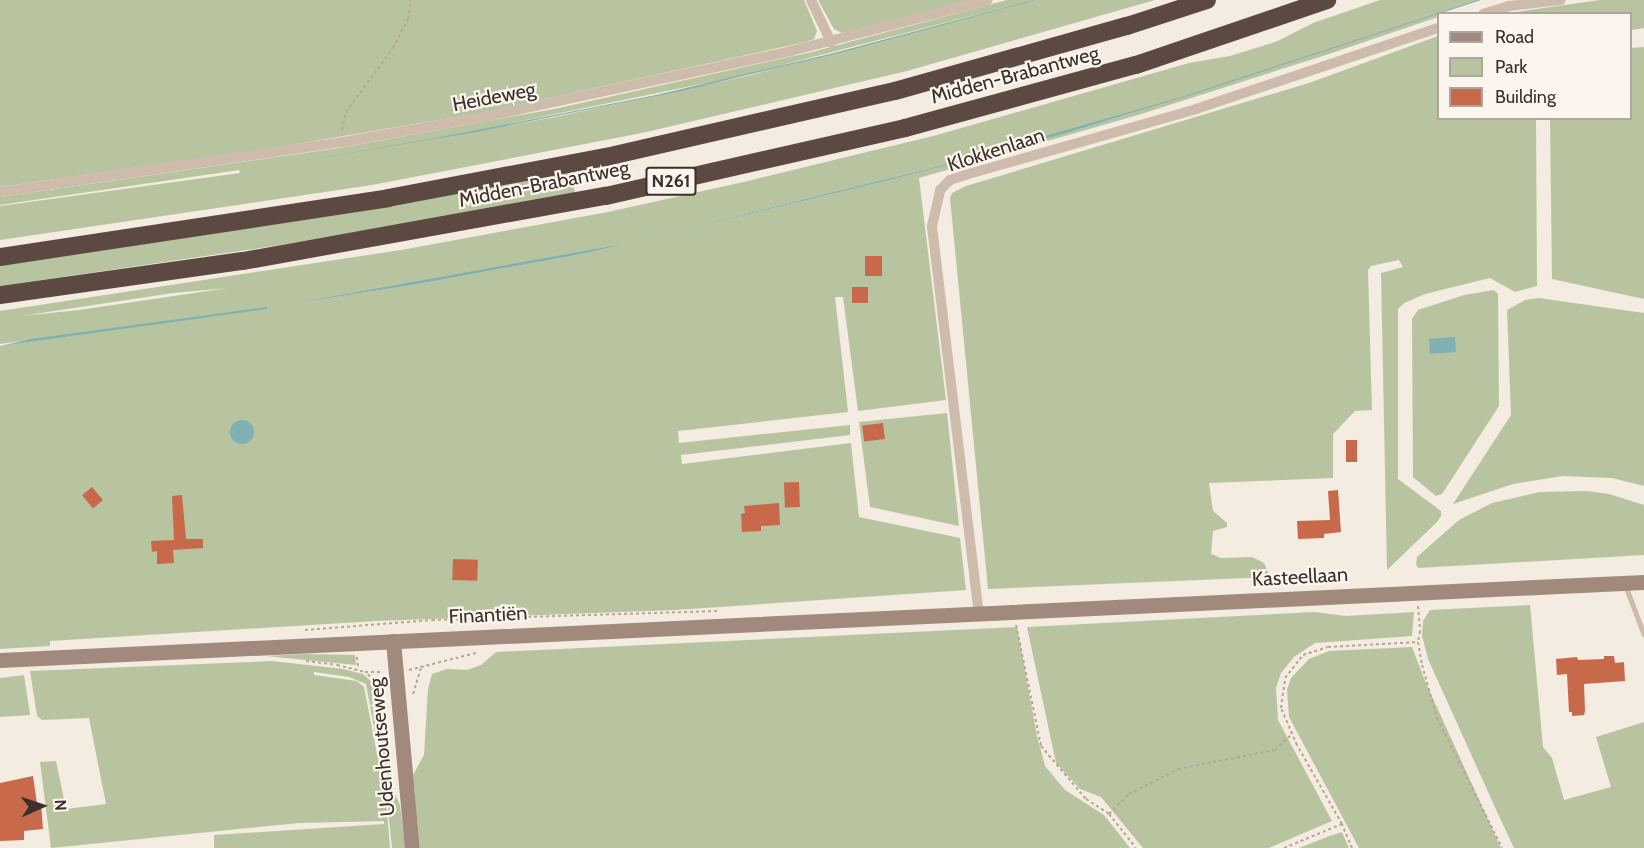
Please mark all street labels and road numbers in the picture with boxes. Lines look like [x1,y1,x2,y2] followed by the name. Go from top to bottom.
[928,41,1102,109] street label: Midden-Brabantweg
[450,77,538,117] street label: Heideweg
[944,123,1048,177] street label: Klokkenlaan
[457,156,631,212] street label: Midden-Brabantweg
[644,166,698,196] road number: N261
[1251,563,1349,591] street label: Kasteellaan
[448,601,528,629] street label: Finantiën
[364,677,400,817] street label: Udenhoutseweg

